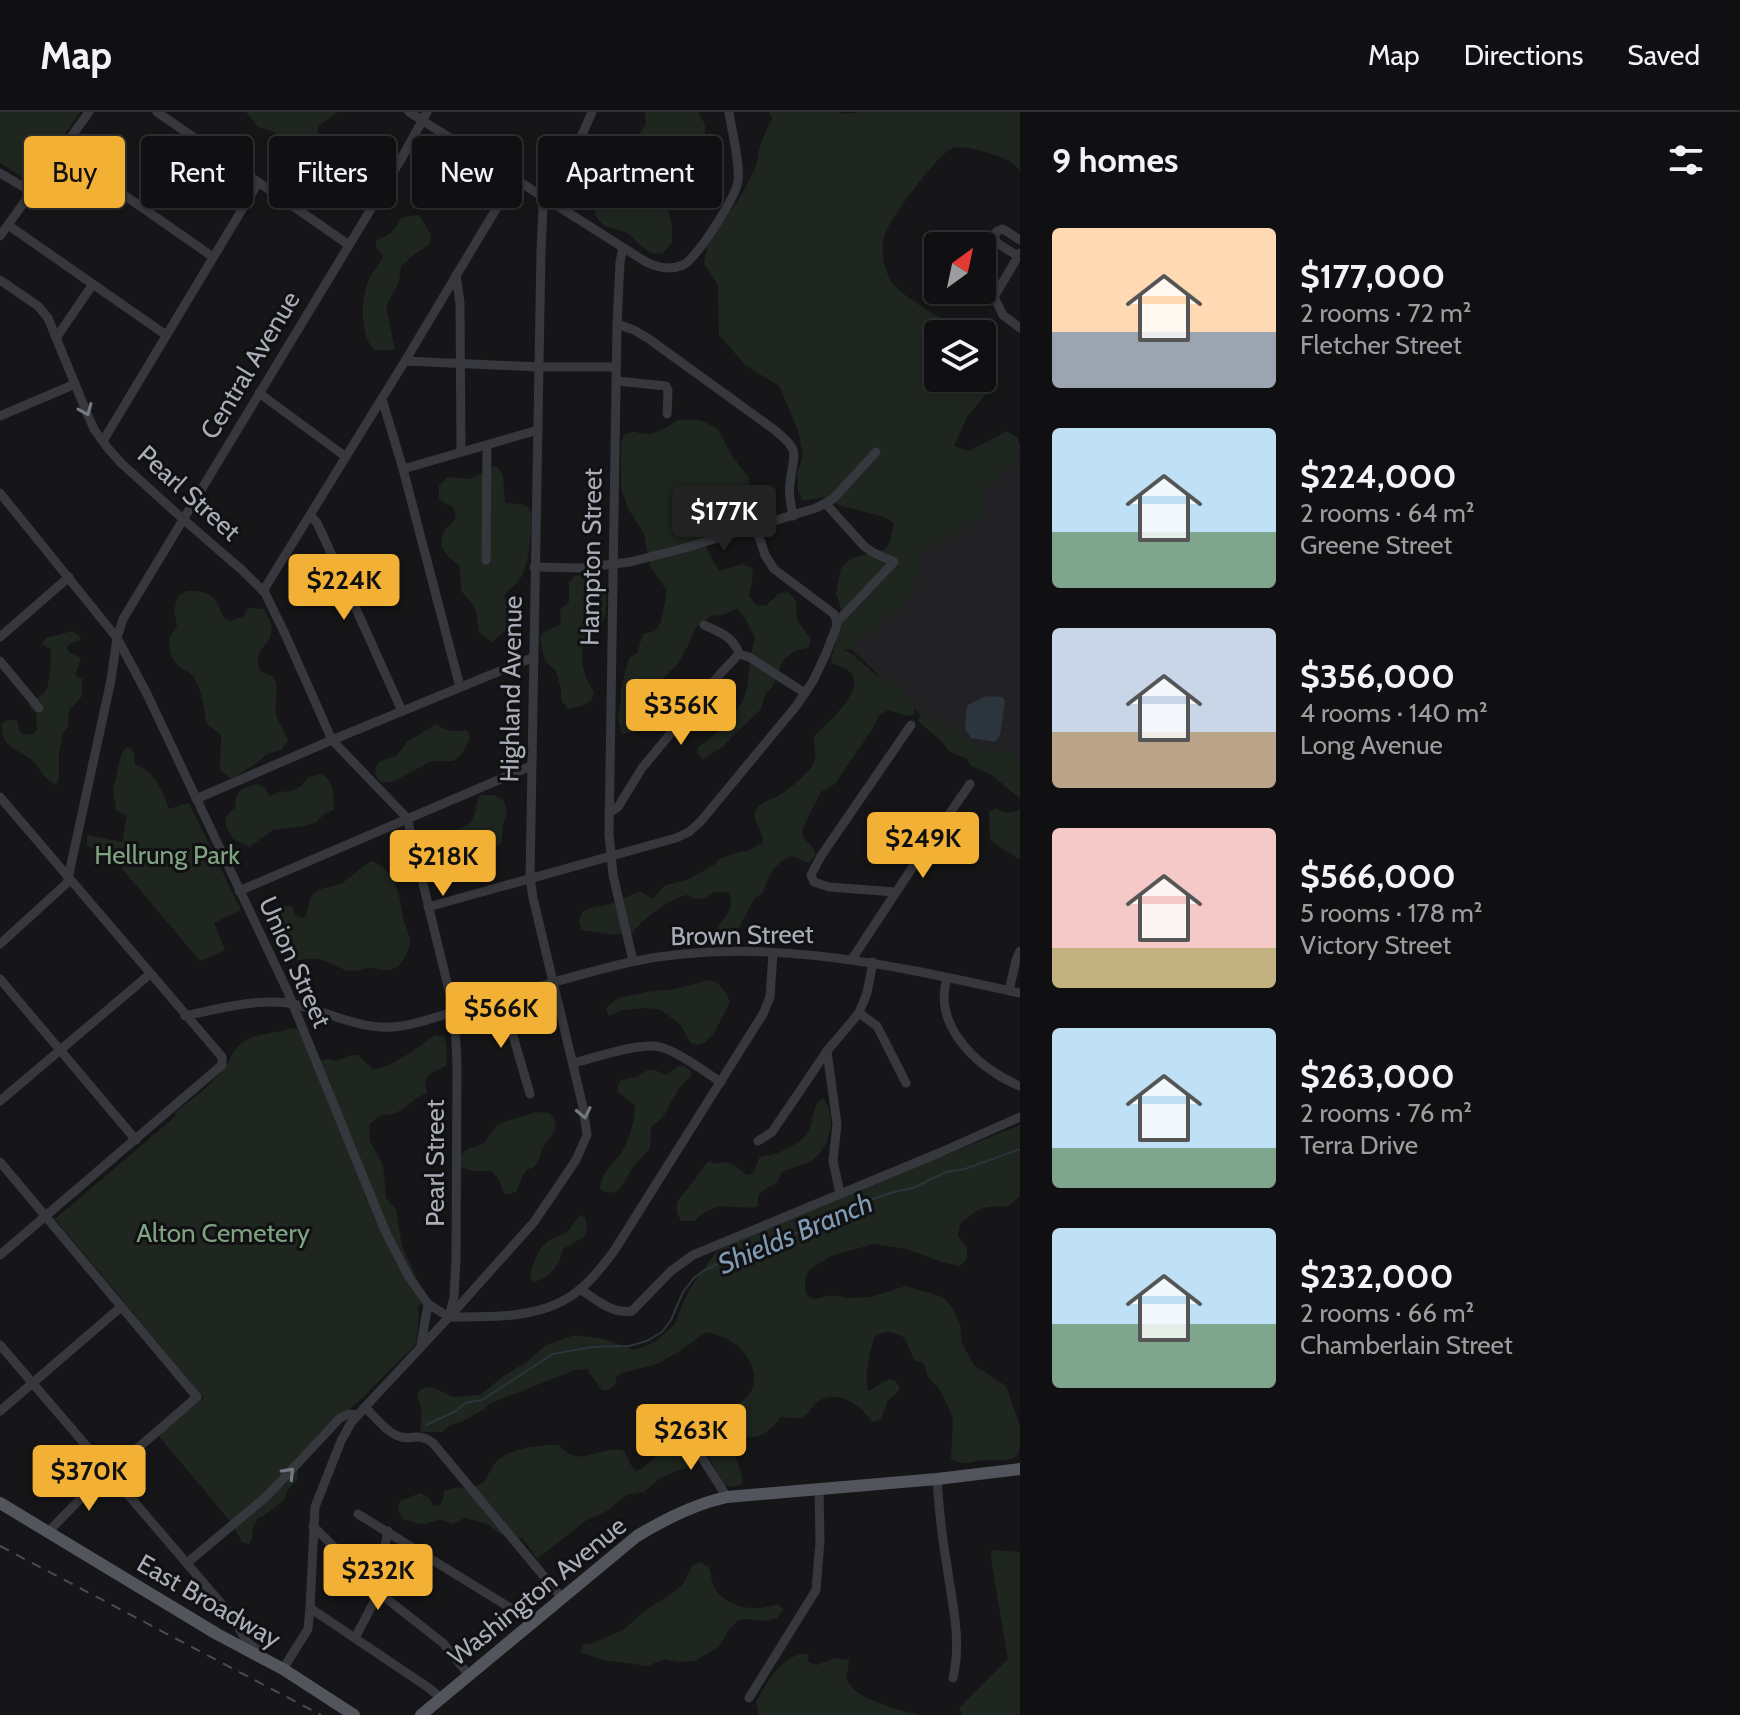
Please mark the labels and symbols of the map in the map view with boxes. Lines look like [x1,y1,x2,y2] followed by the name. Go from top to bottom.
[924,232,996,304] north arrow
[193,285,307,445] street label: Central Avenue
[77,402,93,417] one-way arrow
[131,438,247,548] street label: Pearl Street
[573,468,609,646] street label: Hampton Street
[668,485,780,553] pin: $177K
[288,554,400,622] pin: $224K
[493,595,529,783] street label: Highland Avenue
[625,679,737,747] pin: $356K
[867,812,979,880] pin: $249K
[387,830,499,898] pin: $218K
[94,839,240,871] park label: Hellrung Park
[252,892,338,1033] street label: Union Street
[670,918,814,952] street label: Brown Street
[445,982,557,1050] pin: $566K
[419,1099,451,1227] street label: Pearl Street
[575,1105,592,1119] one-way arrow
[712,1185,878,1281] water label: Shields Branch
[136,1217,310,1249] park label: Alton Cemetery
[635,1404,747,1472] pin: $263K
[33,1445,145,1513] pin: $370K
[280,1468,294,1482] one-way arrow
[442,1509,632,1673] street label: Washington Avenue
[322,1544,434,1612] pin: $232K
[131,1547,287,1655] street label: East Broadway

